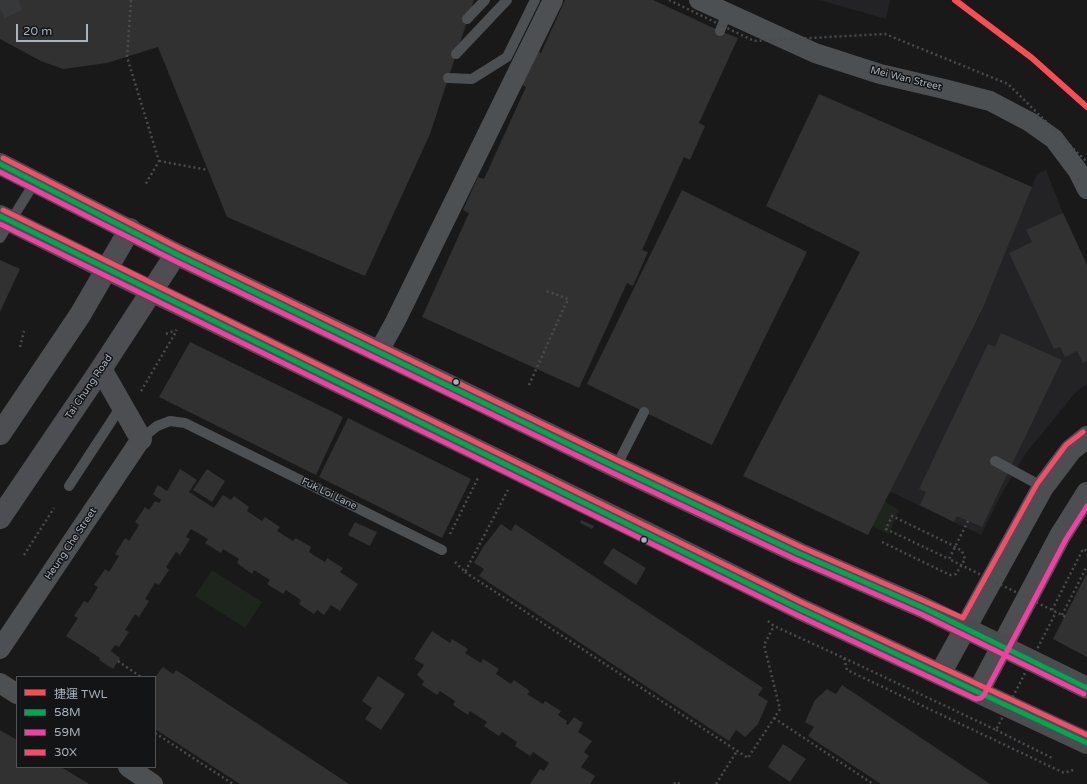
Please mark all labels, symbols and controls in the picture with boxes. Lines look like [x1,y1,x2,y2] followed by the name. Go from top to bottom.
[18,16,90,42] scale bar
[23,24,52,38] text: 20 m
[869,64,943,94] street label: Mei Wan Street
[63,352,115,422] street label: Tai Chung Road
[451,377,461,387] unlabelled marker
[299,475,359,513] street label: Fuk Loi Lane
[43,506,99,582] street label: Heung Che Street
[639,535,649,545] unlabelled marker
[16,676,156,768] legend
[54,687,107,701] text: 捷運 TWL
[54,705,81,719] text: 58M
[54,725,81,739] text: 59M
[54,745,77,759] text: 30X

